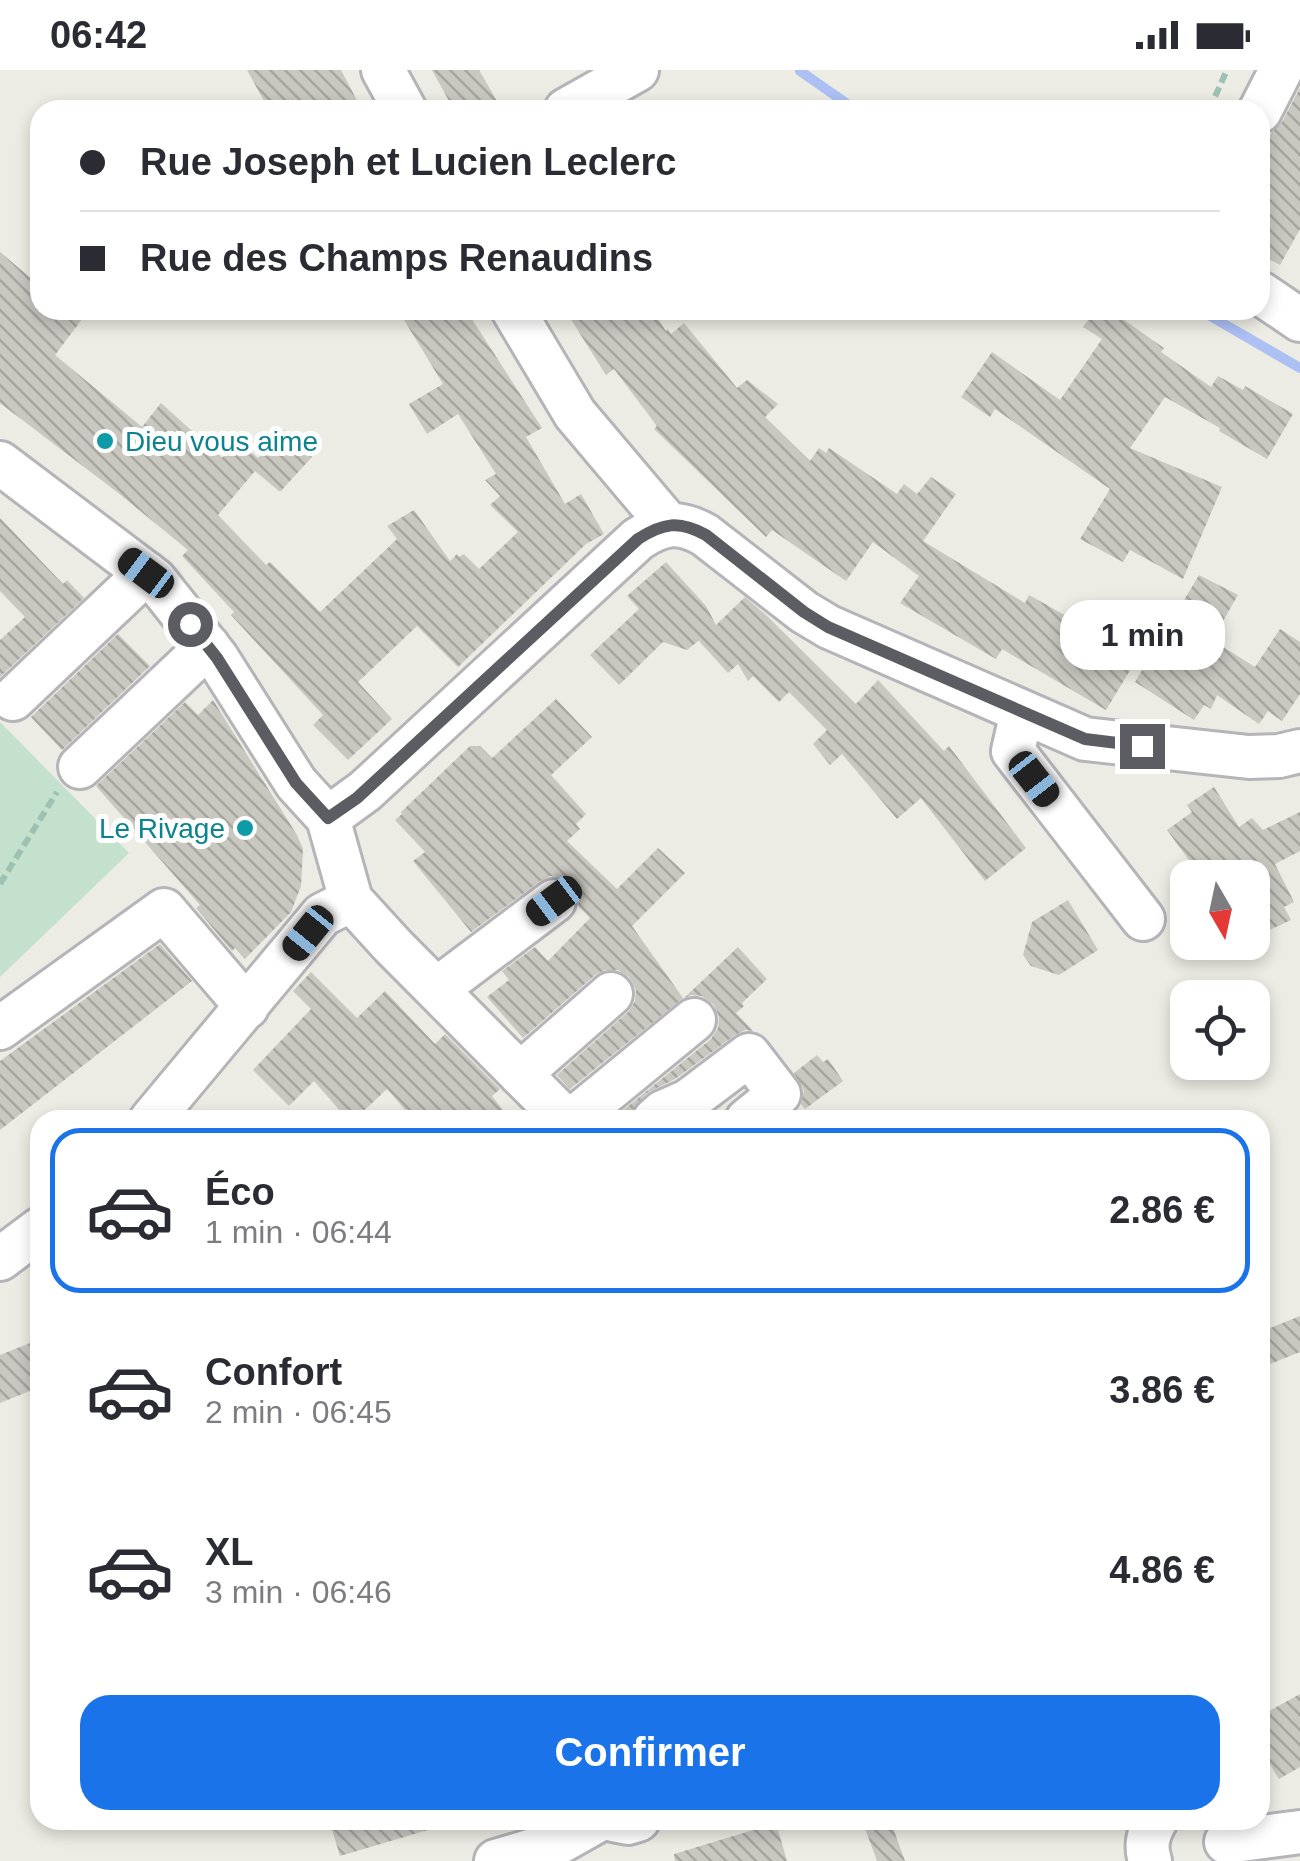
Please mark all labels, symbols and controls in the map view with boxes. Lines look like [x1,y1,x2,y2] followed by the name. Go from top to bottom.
[50,14,147,56] text: 06:42
[140,141,676,183] text: Rue Joseph et Lucien Leclerc
[140,237,653,279] text: Rue des Champs Renaudins
[125,426,318,457] place label: Dieu vous aime
[94,430,116,452] marker: Dieu vous aime
[113,543,179,603] car
[1060,601,1224,671] callout: 1 min
[168,602,213,647] route start
[1101,617,1184,653] text: 1 min
[1120,724,1165,769] route end
[1004,746,1064,812] car
[99,813,225,844] place label: Le Rivage
[234,817,256,839] marker: Le Rivage
[1170,860,1270,960] north arrow
[1170,860,1270,1080] map controls
[521,871,587,931] car
[277,900,339,966] car
[1170,980,1270,1080] button: locate
[85,1166,175,1256] icon: car
[205,1171,275,1213] text: Éco
[1109,1189,1215,1231] text: 2.86 €
[205,1214,392,1250] text: 1 min · 06:44
[85,1346,175,1436] icon: car
[205,1351,342,1393] text: Confort
[1109,1369,1215,1411] text: 3.86 €
[205,1394,392,1430] text: 2 min · 06:45
[85,1526,175,1616] icon: car
[205,1531,254,1573] text: XL
[1109,1549,1215,1591] text: 4.86 €
[205,1574,392,1610] text: 3 min · 06:46
[80,1695,1220,1810] button: Confirmer

